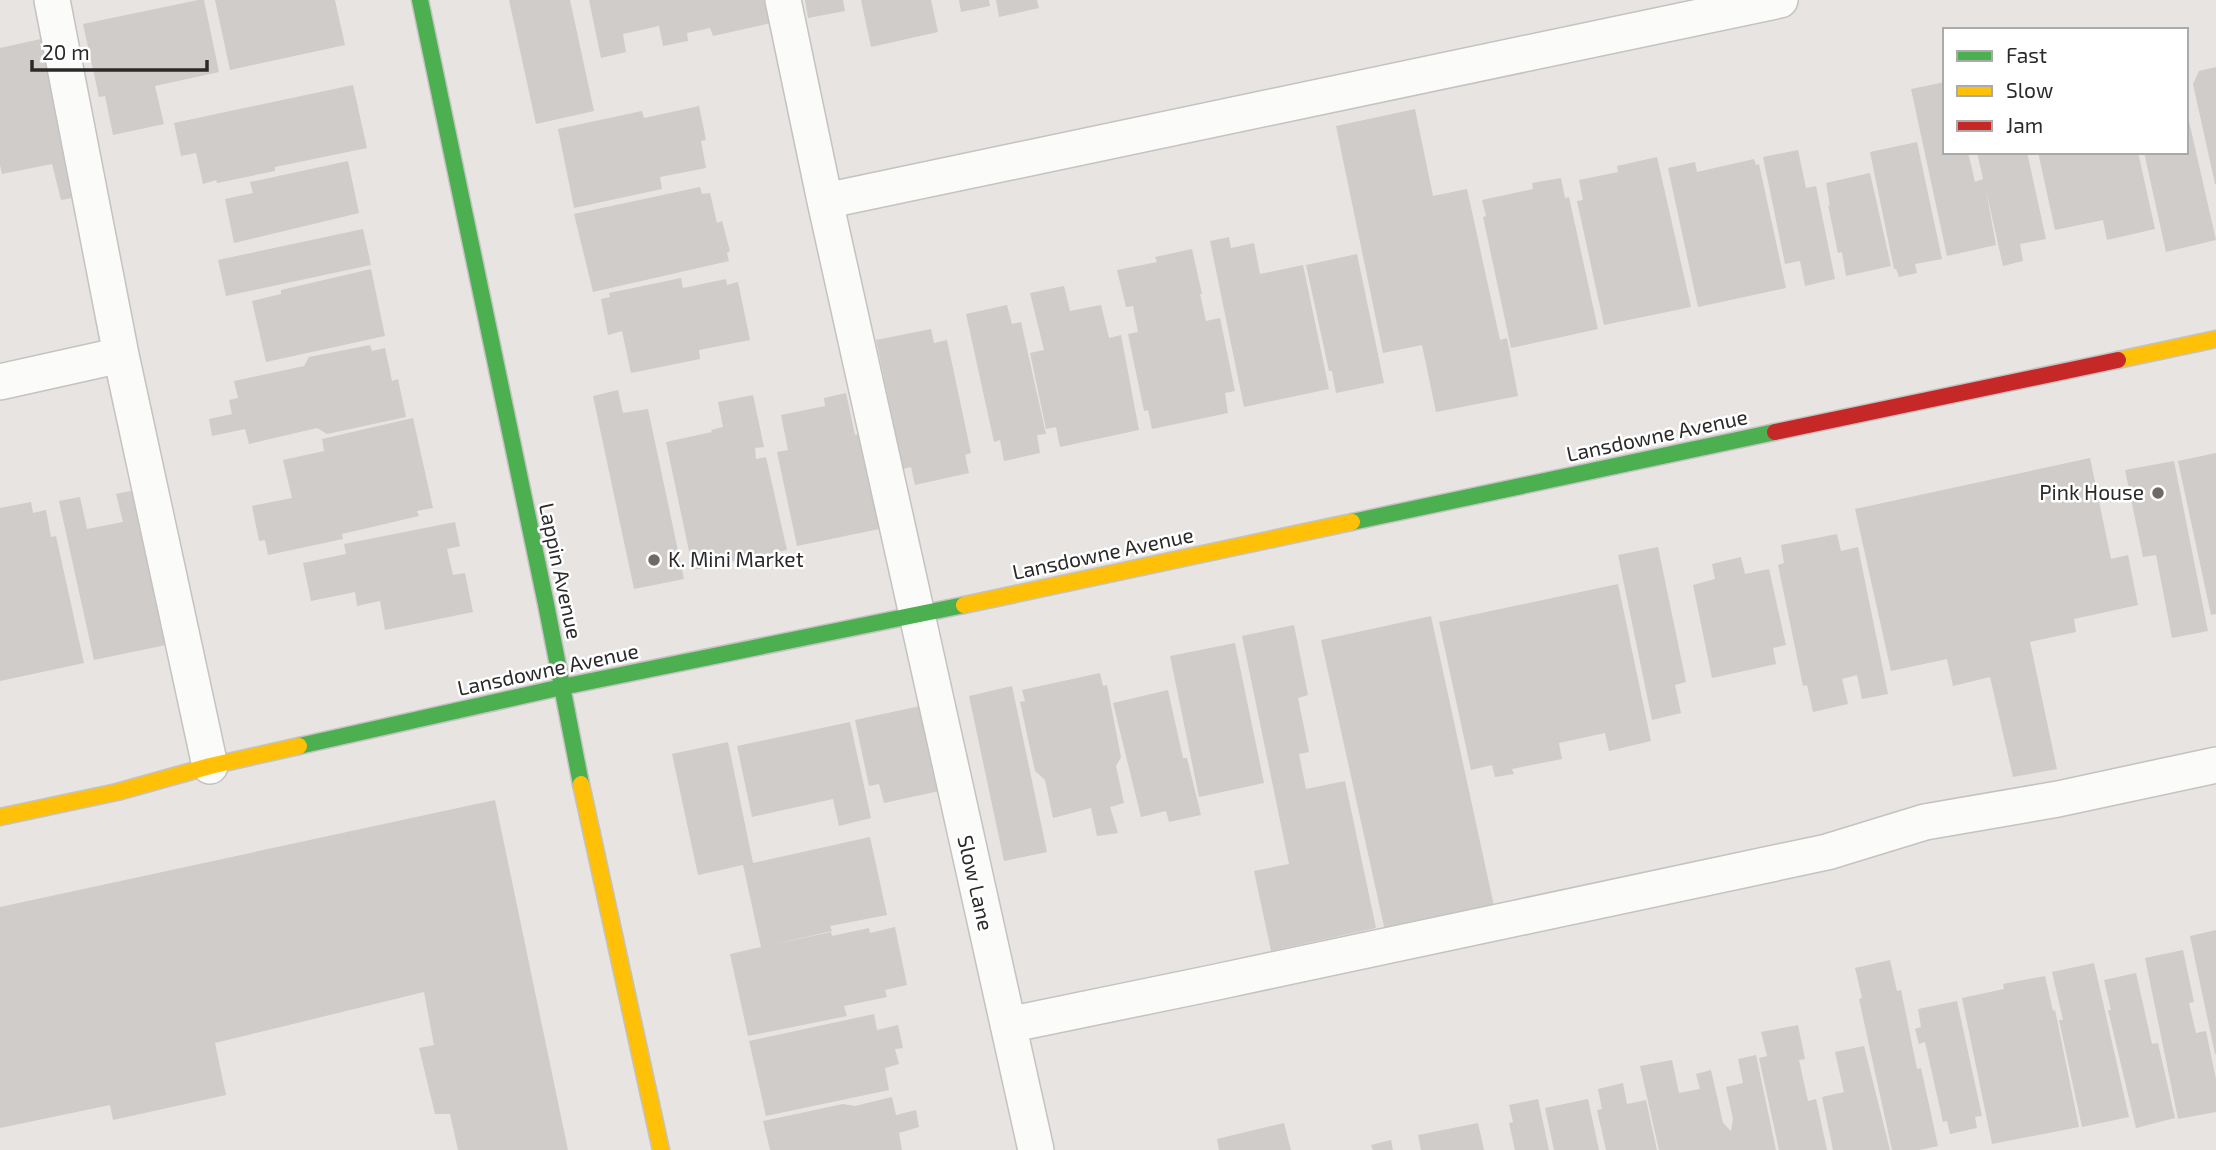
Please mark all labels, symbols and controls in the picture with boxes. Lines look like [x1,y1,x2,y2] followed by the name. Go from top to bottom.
[32,28,206,72] scale bar
[1943,28,2188,154] legend
[42,39,90,64] text: 20 m
[2006,42,2047,67] text: Fast
[2006,77,2053,102] text: Slow
[2006,112,2043,137] text: Jam
[1564,403,1749,466] street label: Lansdowne Avenue
[2039,479,2144,504] place label: Pink House
[2150,485,2166,501] marker: Pink House
[535,500,588,641] street label: Lappin Avenue
[1010,521,1195,584] street label: Lansdowne Avenue
[668,546,804,571] place label: K. Mini Market
[646,552,662,568] marker: K. Mini Market
[455,637,640,700] street label: Lansdowne Avenue
[953,832,1000,933] street label: Slow Lane

